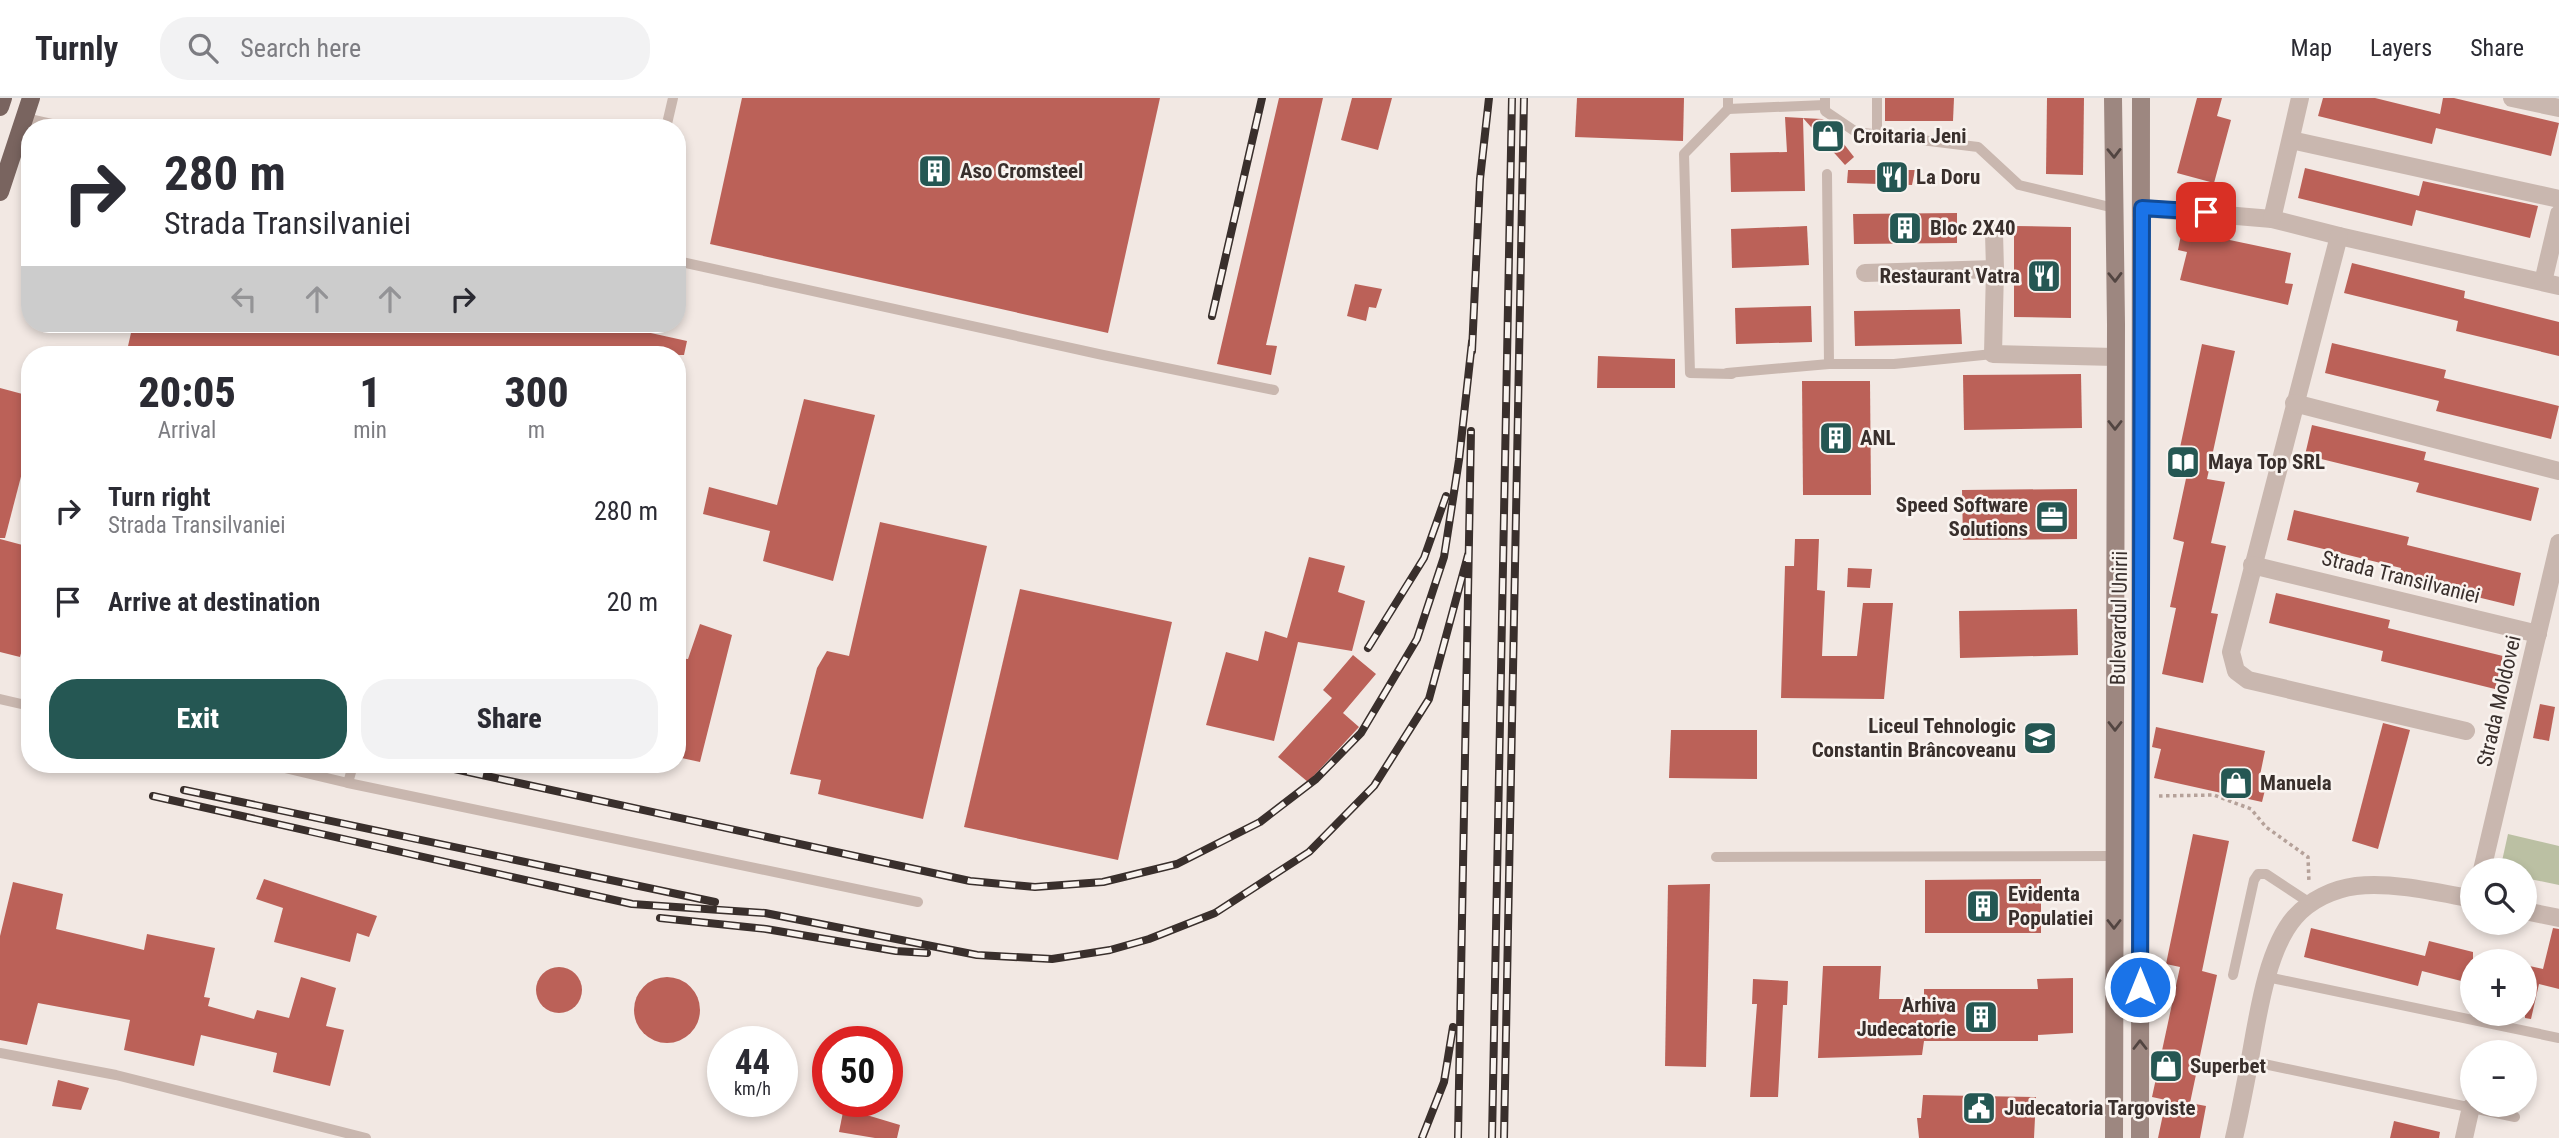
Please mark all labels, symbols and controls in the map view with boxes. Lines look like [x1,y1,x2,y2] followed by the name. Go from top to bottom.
[160,17,650,80] search box
[35,29,118,68] text: Turnly
[184,29,222,67] icon: search
[240,33,361,63] text: Search here
[2291,34,2332,62] text: Map
[2370,34,2432,62] text: Layers
[2470,34,2524,62] text: Share
[1809,117,1847,155] shop icon: Croitaria Jeni
[1853,124,1967,148] place label: Croitaria Jeni
[164,145,286,202] text: 280 m
[49,147,140,238] icon: right
[2106,148,2121,159] one-way arrow
[916,152,954,190] building icon: Aso Cromsteel
[1873,158,1911,196] restaurant icon: La Doru
[960,159,1083,183] place label: Aso Cromsteel
[1916,165,1980,189] place label: La Doru
[2176,182,2236,242] pin
[2187,193,2225,231] icon: arrive
[164,204,411,242] text: Strada Transilvaniei
[1886,209,1924,247] building icon: Bloc 2X40
[1930,216,2016,240] place label: Bloc 2X40
[2025,257,2063,295] restaurant icon: Restaurant Vatra
[1879,264,2020,288] place label: Restaurant Vatra
[2107,272,2123,282] one-way arrow
[225,280,263,318] icon: left
[298,280,336,318] icon: ahead
[371,280,409,318] icon: ahead
[444,280,482,318] icon: right
[138,368,236,417] text: 20:05
[359,368,381,417] text: 1
[504,368,569,417] text: 300
[158,417,216,444] text: Arrival
[353,417,387,444] text: min
[528,417,545,444] text: m
[1817,419,1855,457] building icon: ANL
[2107,420,2123,431] one-way arrow
[1860,426,1895,450] place label: ANL
[2164,443,2202,481] library icon: Maya Top SRL
[2208,450,2325,474] place label: Maya Top SRL
[108,482,210,512] text: Turn right
[49,492,87,530] icon: right
[1896,493,2028,541] place label: Speed Software Solutions
[594,496,658,526] text: 280 m
[2033,498,2071,536] office icon: Speed Software Solutions
[108,512,286,539] text: Strada Transilvaniei
[2319,546,2483,608] street label: Strada Transilvaniei
[2106,551,2132,685] street label: Bulevardul Unirii
[49,583,87,621] icon: arrive
[108,587,320,617] text: Arrive at destination
[607,587,658,617] text: 20 m
[2472,633,2526,769] street label: Strada Moldovei
[49,679,347,759] button: Exit
[361,679,658,759] button: Share
[1812,714,2016,762] place label: Liceul Tehnologic Constantin Brâncoveanu
[2021,719,2059,757] school or university icon: Liceul Tehnologic Constantin Brâncoveanu
[2107,721,2122,732] one-way arrow
[2217,764,2255,802] shop icon: Manuela
[2260,771,2332,795] place label: Manuela
[2460,858,2537,1117] map controls
[2460,858,2537,935] button: search
[2008,882,2093,930] place label: Evidenta Populatiei
[1964,887,2002,925] building icon: Evidenta Populatiei
[2106,919,2122,930] one-way arrow
[2460,949,2537,1026] button: +
[2103,950,2177,1024] position arrow
[1856,993,1956,1041] place label: Arhiva Judecatorie
[1962,998,2000,1036] building icon: Arhiva Judecatorie
[812,1026,903,1117] speed limit sign: 50
[2132,1040,2148,1050] one-way arrow
[2460,1040,2537,1117] button: −
[735,1042,770,1083] text: 44
[2147,1047,2185,1085] shop icon: Superbet
[2190,1054,2266,1078] place label: Superbet
[734,1078,771,1099] text: km/h
[1960,1089,1998,1127] public building icon: Judecatoria Targoviste
[2004,1096,2196,1120] place label: Judecatoria Targoviste

